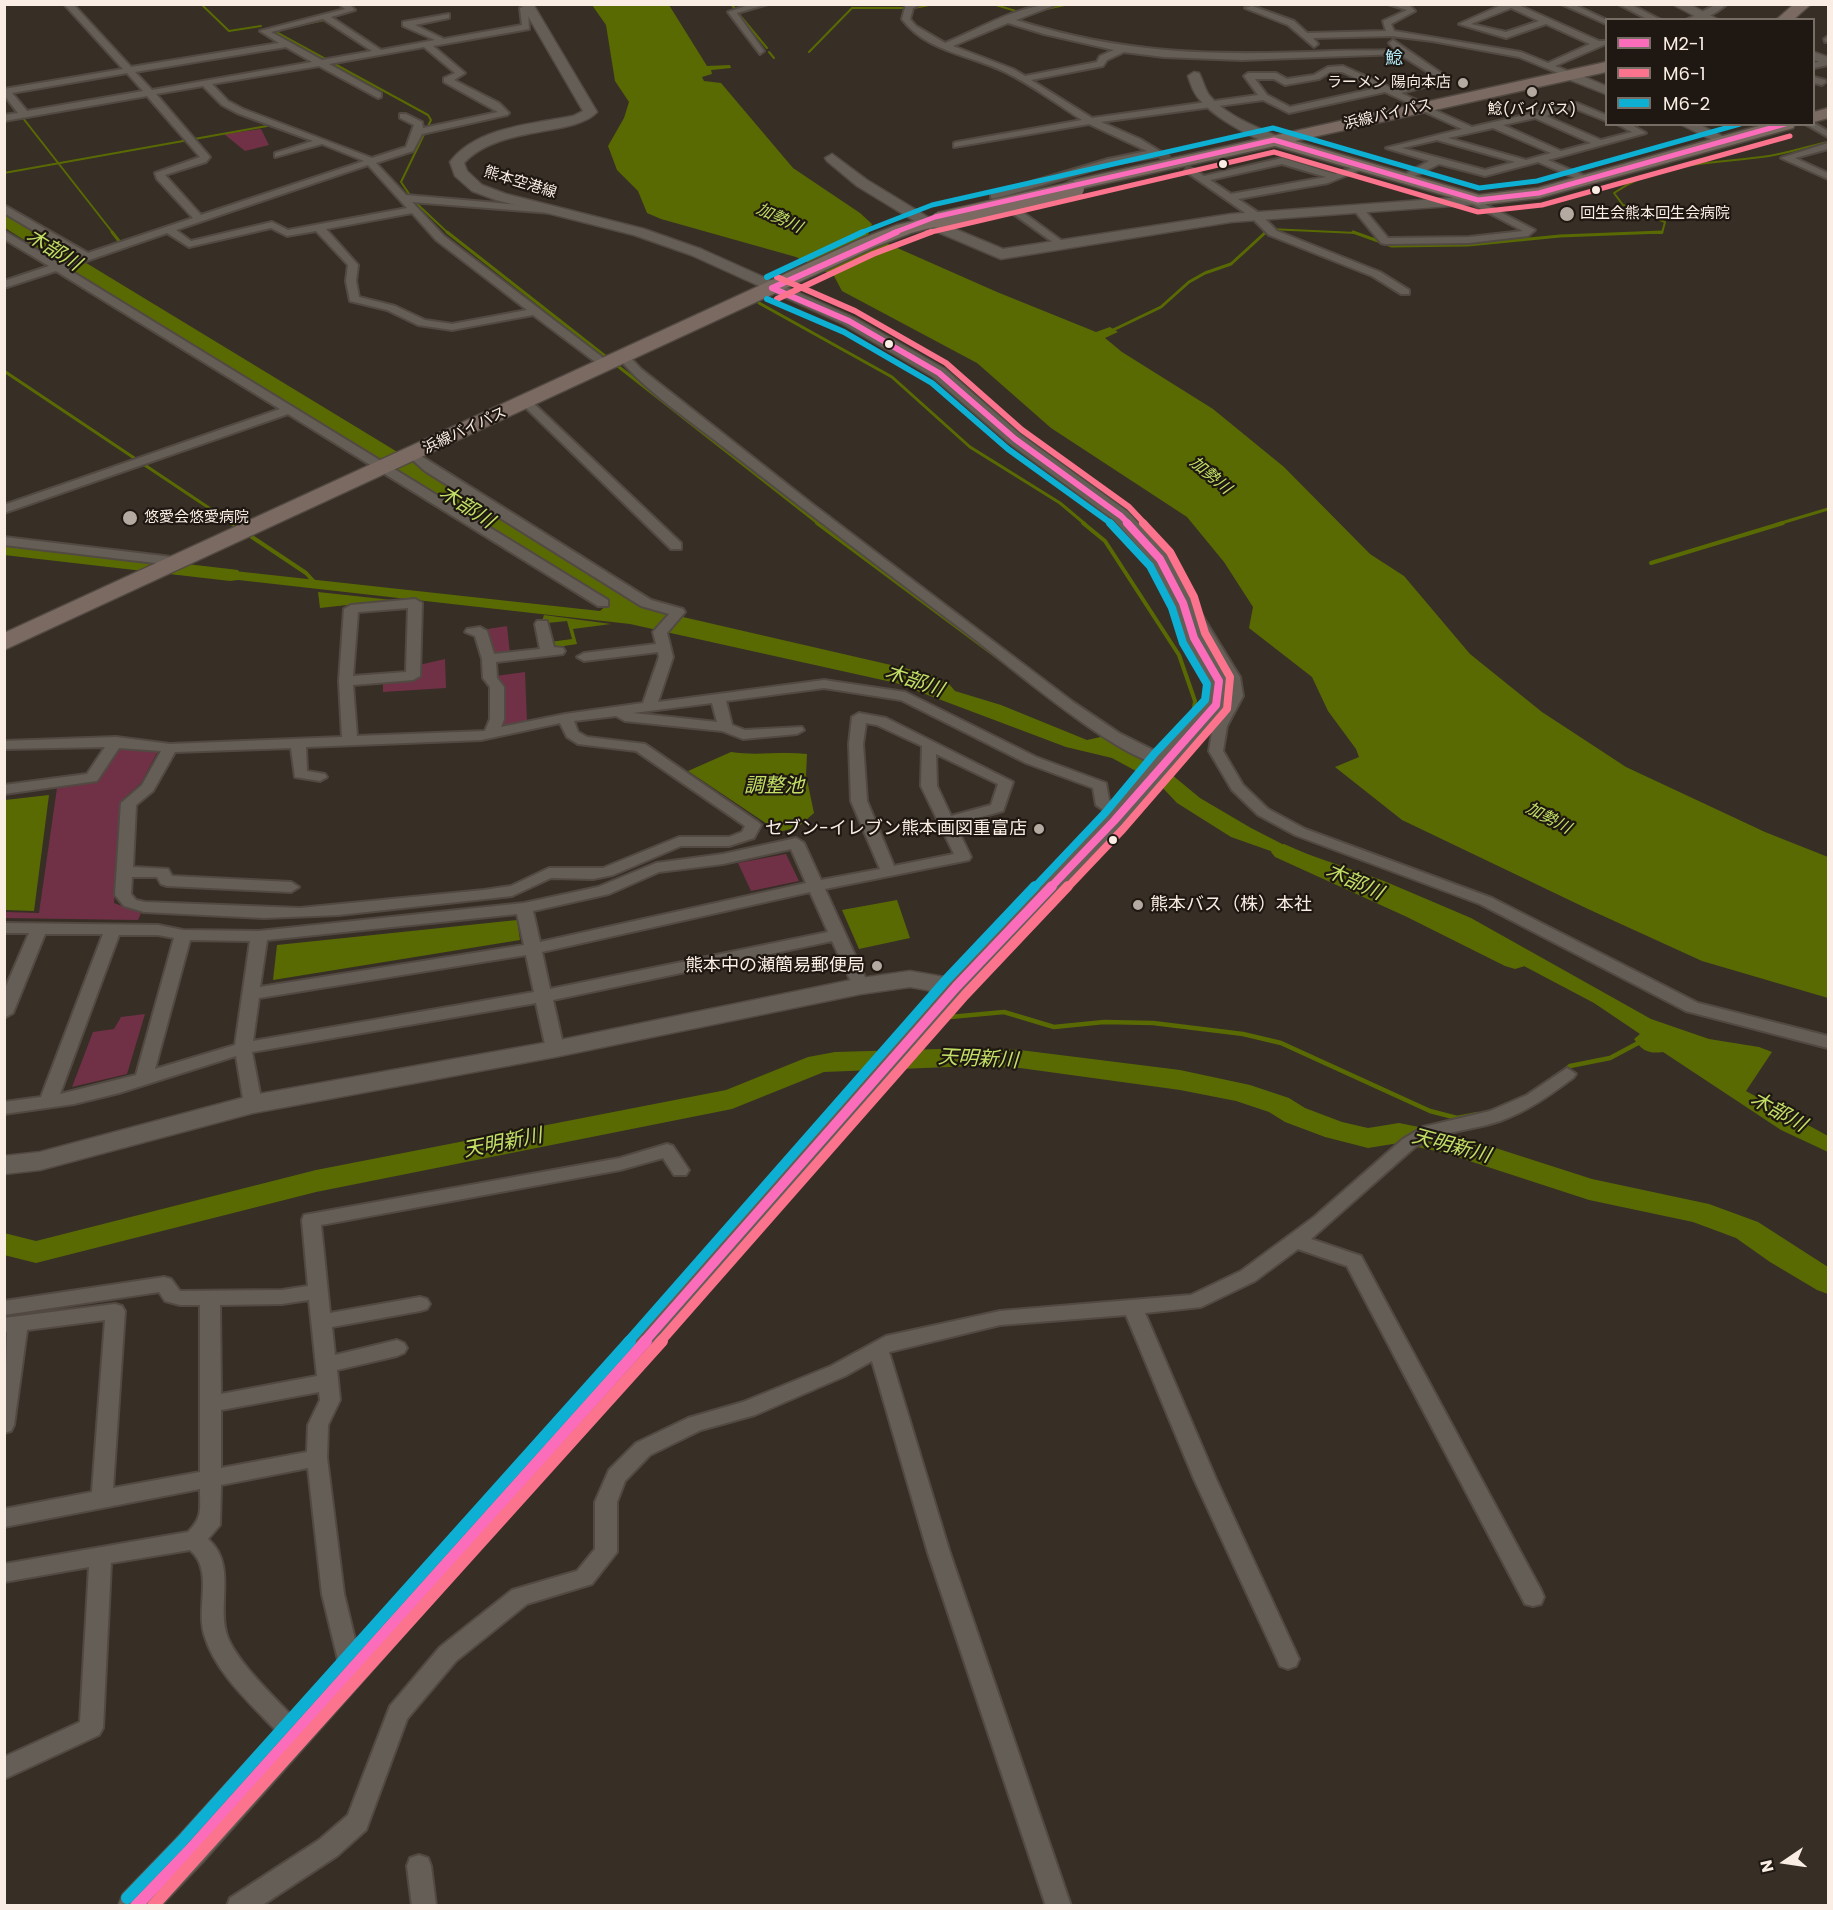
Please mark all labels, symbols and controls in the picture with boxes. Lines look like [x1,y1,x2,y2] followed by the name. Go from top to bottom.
[1605,18,1815,126] legend
[1663,31,1705,56] text: M2-1
[1385,48,1403,70] district label: 鯰
[1663,61,1706,86] text: M6-1
[1327,74,1451,92] place label: ラーメン 陽向本店
[1456,76,1470,90] marker: ラーメン 陽向本店
[1525,85,1539,99] marker: 鯰(バイパス)
[1663,91,1710,116] text: M6-2
[1342,96,1434,134] street label: 浜線バイパス
[1488,101,1576,119] place label: 鯰(バイパス)
[1217,158,1229,170] unlabelled marker
[482,163,558,203] street label: 熊本空港線
[1590,184,1602,196] unlabelled marker
[753,200,805,238] water label: 加勢川
[1558,205,1576,223] marker: 回生会熊本回生会病院
[1580,205,1730,223] place label: 回生会熊本回生会病院
[21,225,85,277] water label: 木部川
[883,338,895,350] unlabelled marker
[420,404,510,458] street label: 浜線バイパス
[1185,453,1235,499] water label: 加勢川
[434,482,498,534] water label: 木部川
[121,509,139,527] marker: 悠愛会悠愛病院
[144,509,249,527] place label: 悠愛会悠愛病院
[882,661,946,703] water label: 木部川
[744,775,804,799] water label: 調整池
[1522,799,1574,839] water label: 加勢川
[765,818,1027,840] place label: セブン-イレブン熊本画図重富店
[1032,822,1046,836] marker: セブン-イレブン熊本画図重富店
[1107,834,1119,846] unlabelled marker
[1322,860,1386,906] water label: 木部川
[1150,894,1312,916] place label: 熊本バス（株）本社
[1131,898,1145,912] marker: 熊本バス（株）本社
[685,955,865,977] place label: 熊本中の瀬簡易郵便局
[870,959,884,973] marker: 熊本中の瀬簡易郵便局
[937,1046,1019,1074] water label: 天明新川
[1746,1088,1810,1138] water label: 木部川
[461,1125,545,1163] water label: 天明新川
[1409,1125,1493,1169] water label: 天明新川
[1755,1832,1815,1892] north arrow
[1754,1858,1780,1875] text: N

